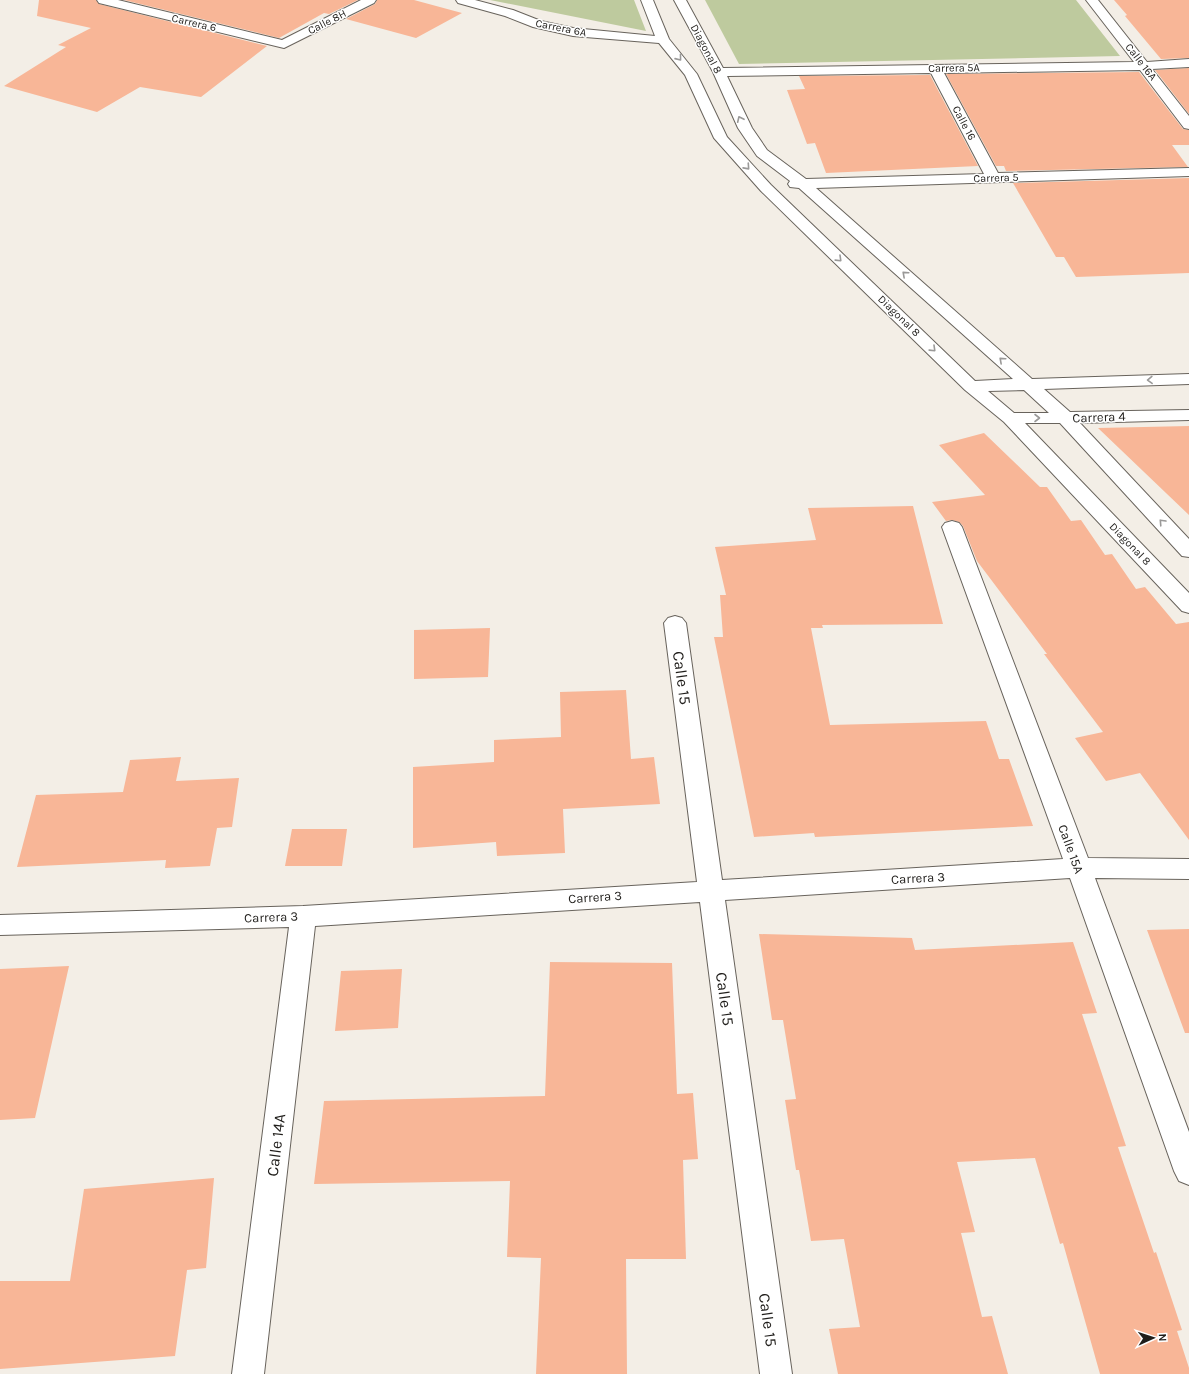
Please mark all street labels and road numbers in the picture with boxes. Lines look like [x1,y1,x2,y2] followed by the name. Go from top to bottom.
[306,7,348,37] street label: Calle 8H
[170,12,218,34] street label: Carrera 6
[534,17,588,39] street label: Carrera 6A
[688,22,725,76] street label: Diagonal 8
[1122,41,1160,84] street label: Calle 16A
[928,61,981,75] street label: Carrera 5A
[950,104,978,142] street label: Calle 16
[973,171,1019,185] street label: Carrera 5
[875,293,923,340] street label: Diagonal 8
[1072,409,1126,425] street label: Carrera 4
[1107,520,1154,568] street label: Diagonal 8
[669,650,695,706] street label: Calle 15
[1055,822,1087,876] street label: Calle 15A
[891,869,945,887] street label: Carrera 3
[568,888,622,906] street label: Carrera 3
[244,909,298,925] street label: Carrera 3
[712,971,738,1027] street label: Calle 15
[263,1113,289,1177] street label: Calle 14A
[755,1292,781,1348] street label: Calle 15

